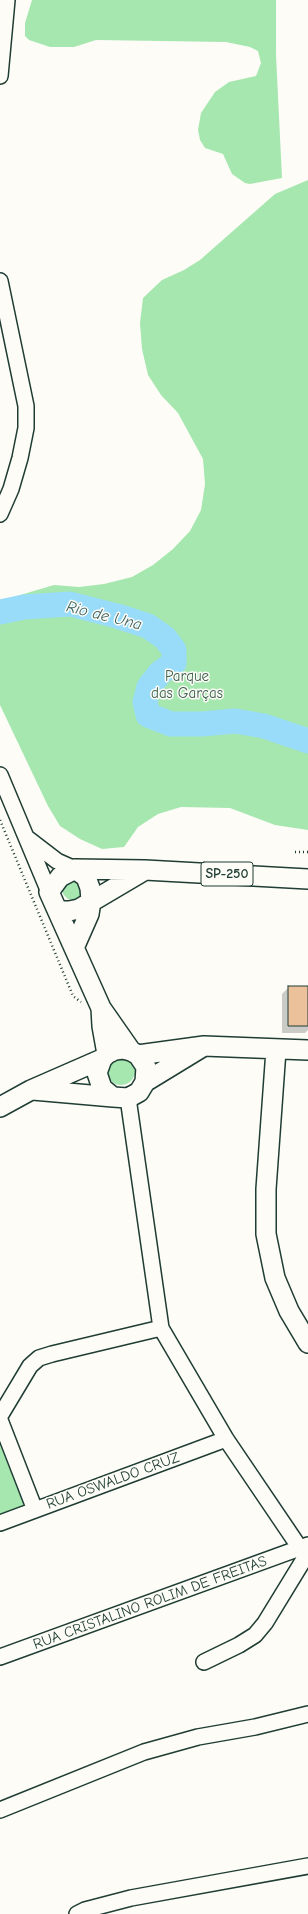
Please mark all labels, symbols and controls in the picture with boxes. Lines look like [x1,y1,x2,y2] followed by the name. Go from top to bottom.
[64,597,144,635] water label: Rio de Una
[151,668,223,703] park label: Parque das Garças
[201,862,253,886] road number: SP-250
[44,1449,182,1513] street label: RUA OSWALDO CRUZ
[31,1552,269,1654] street label: RUA CRISTALINO ROLIM DE FREITAS

